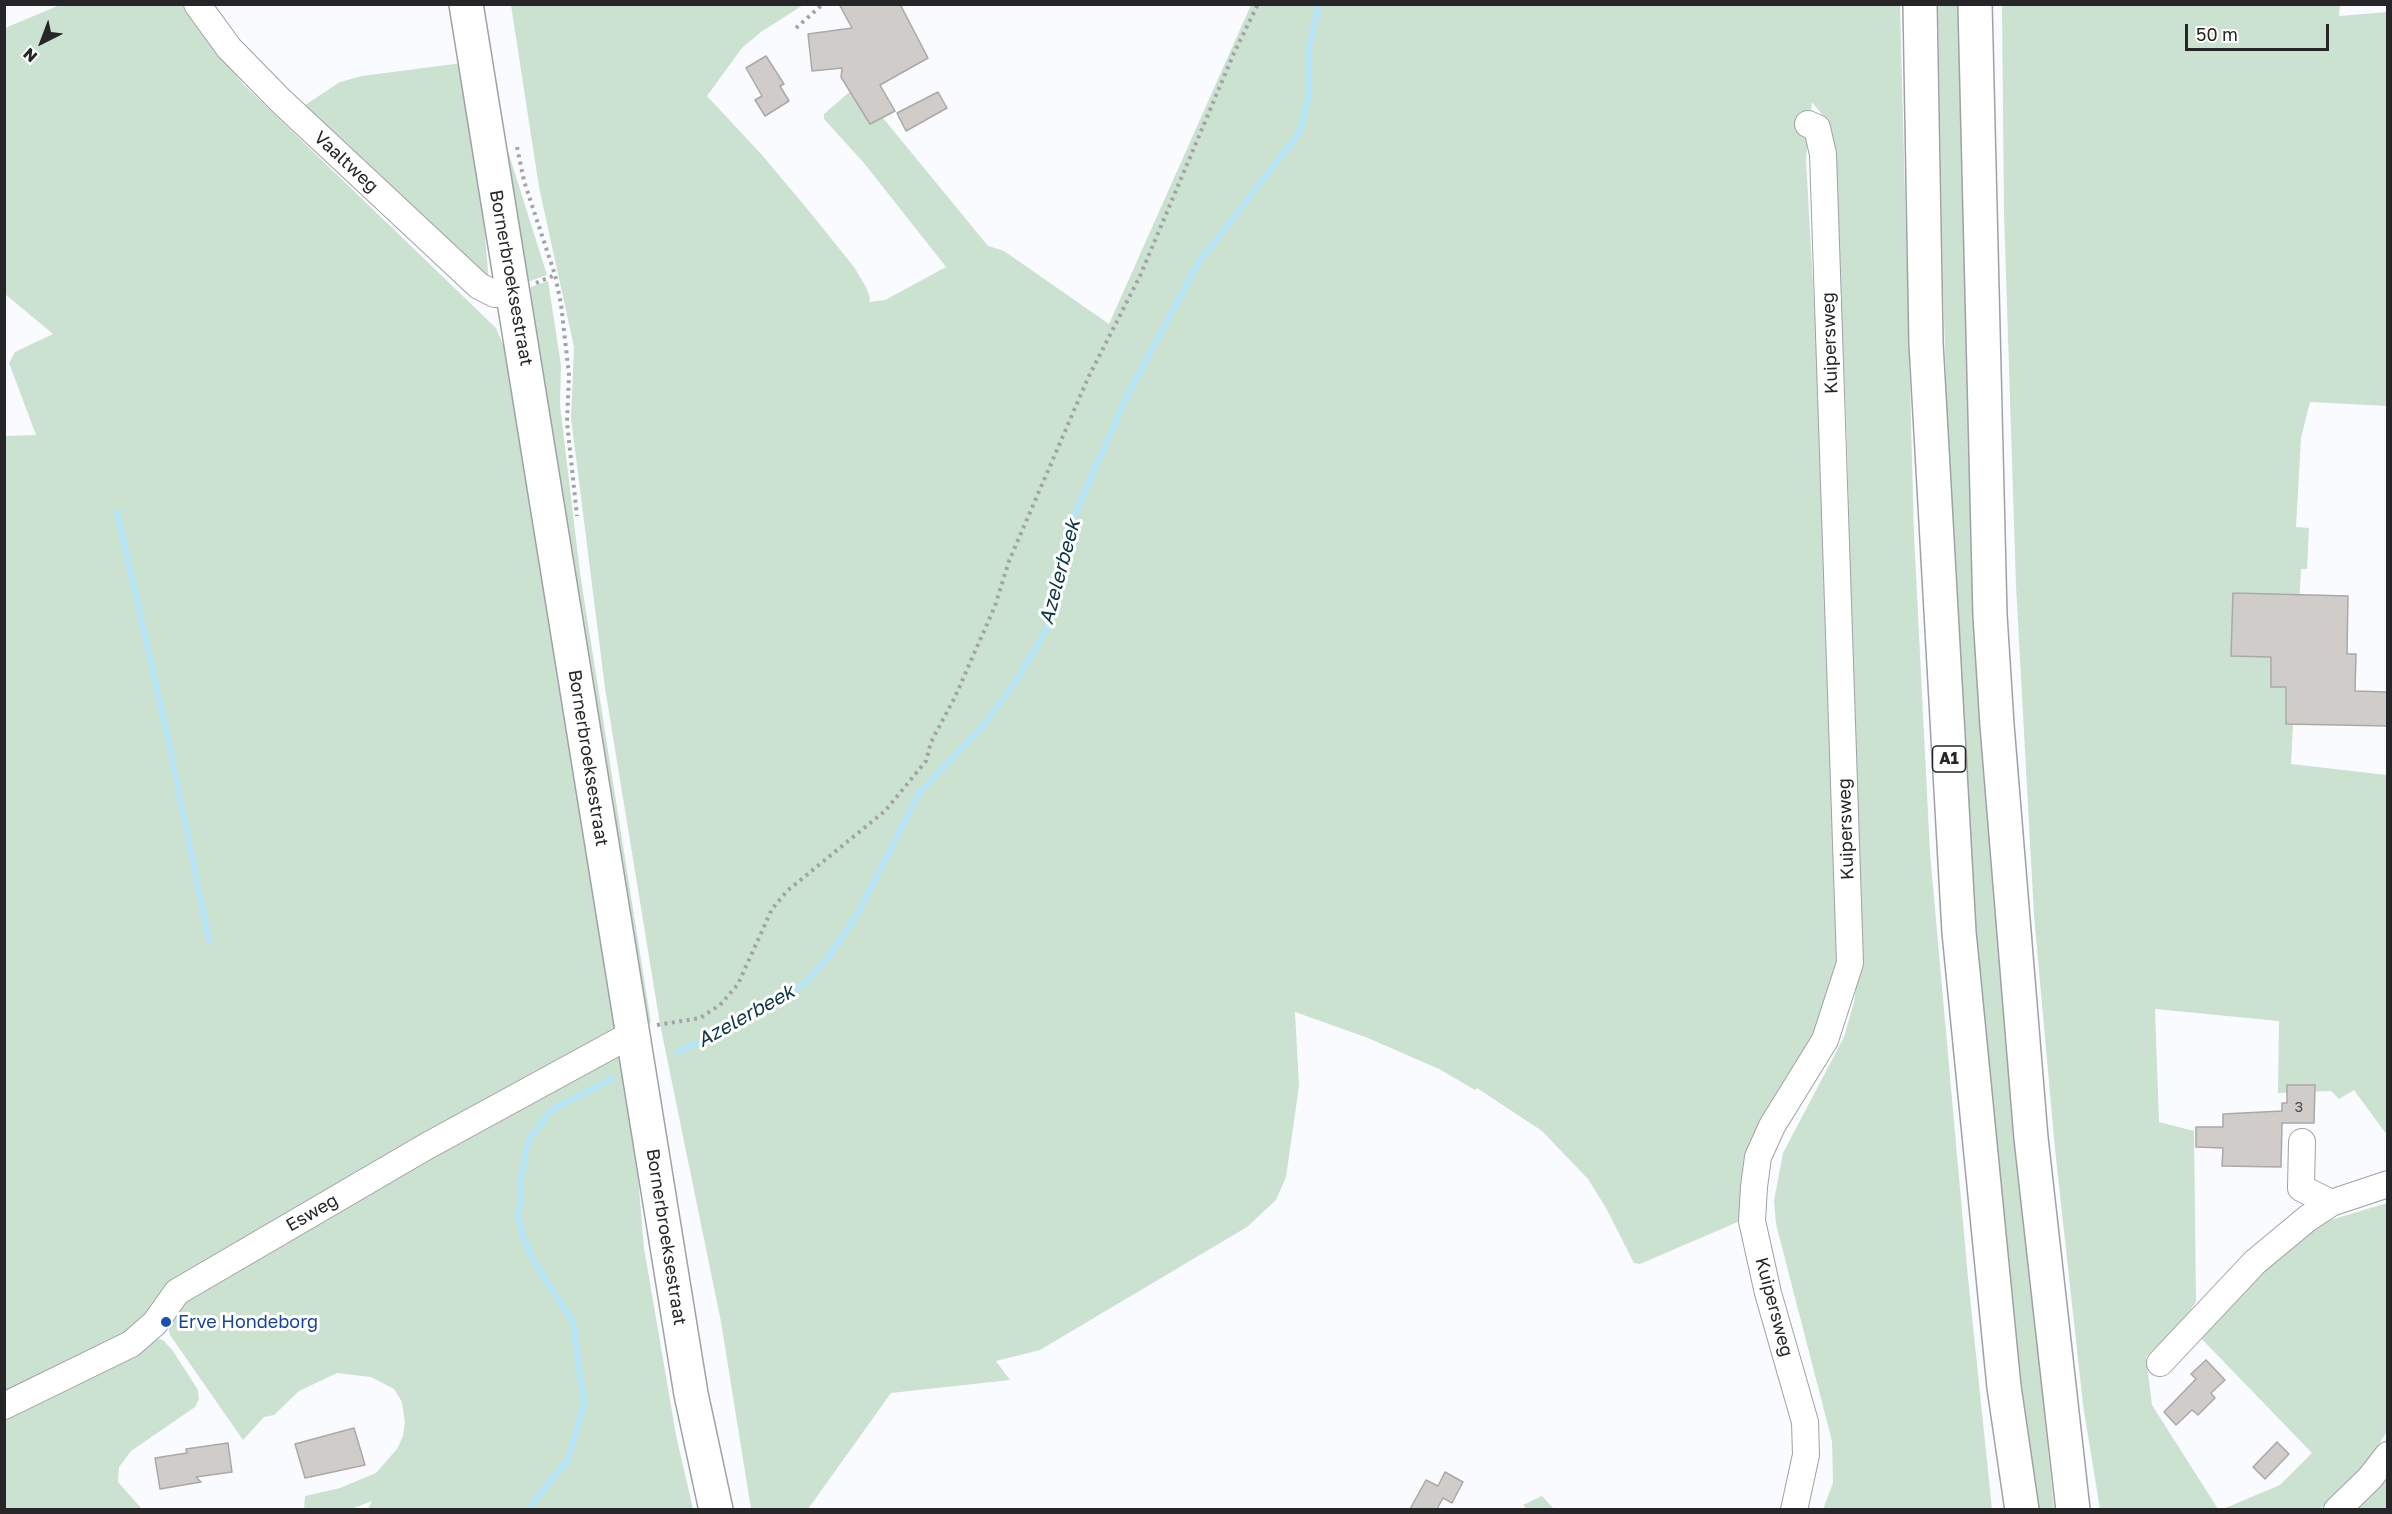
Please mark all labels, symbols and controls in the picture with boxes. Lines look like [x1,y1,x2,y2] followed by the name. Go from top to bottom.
[12,12,72,72] north arrow
[2188,12,2332,50] scale bar
[2196,23,2238,45] text: 50 m
[19,44,41,67] text: N
[309,127,383,197] street label: Vaaltweg
[485,188,537,368] street label: Bornerbroeksestraat
[1817,292,1843,394] street label: Kuipersweg
[1034,517,1086,627] water label: Azelerbeek
[563,668,613,848] street label: Bornerbroeksestraat
[1932,746,1966,772] road number: A1
[1833,778,1859,880] street label: Kuipersweg
[693,979,799,1053] water label: Azelerbeek
[2295,1098,2303,1116] house number: 3
[641,1147,691,1327] street label: Bornerbroeksestraat
[282,1190,342,1236] street label: Esweg
[1750,1255,1798,1359] street label: Kuipersweg
[178,1311,318,1333] place label: Erve Hondeborg
[159,1315,173,1329] marker: Erve Hondeborg

